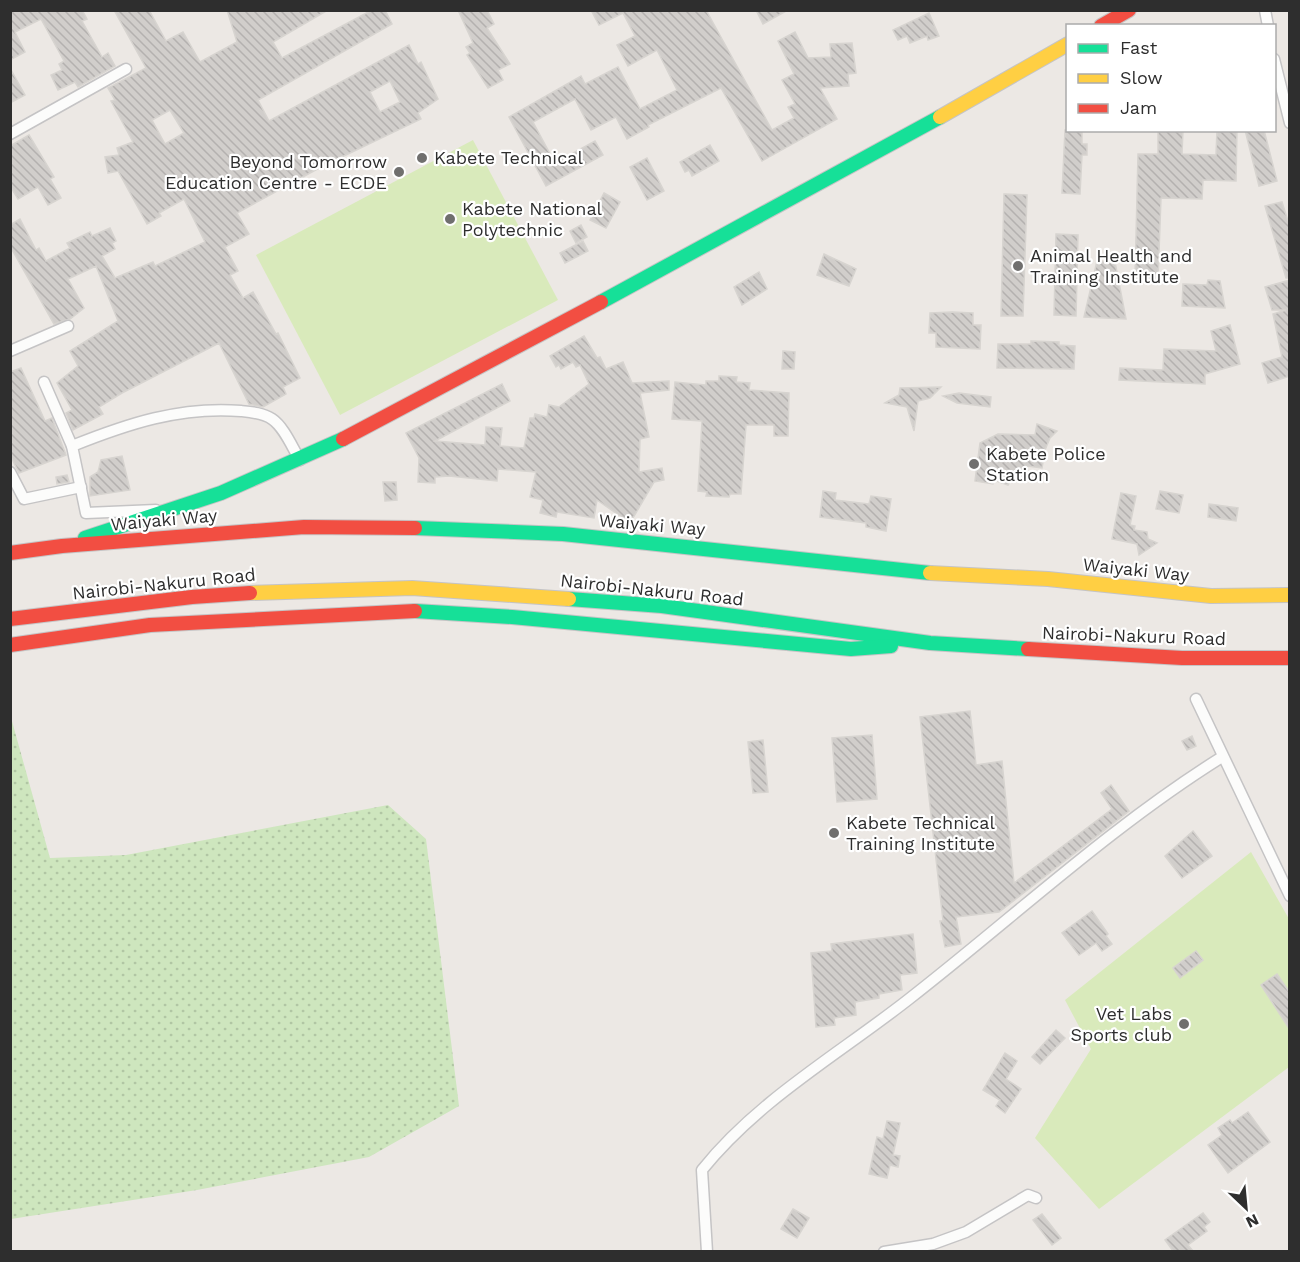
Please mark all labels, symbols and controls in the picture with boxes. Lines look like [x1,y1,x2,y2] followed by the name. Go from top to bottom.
[1066,24,1276,132] legend
[1120,37,1158,58] text: Fast
[1120,67,1163,88] text: Slow
[1120,97,1157,118] text: Jam
[434,147,583,168] place label: Kabete Technical
[165,151,387,193] place label: Beyond Tomorrow Education Centre - ECDE
[415,151,429,165] marker: Kabete Technical
[392,165,406,179] marker: Beyond Tomorrow Education Centre - ECDE
[462,198,603,240] place label: Kabete National Polytechnic
[443,212,457,226] marker: Kabete National Polytechnic
[1030,245,1192,287] place label: Animal Health and Training Institute
[1011,259,1025,273] marker: Animal Health and Training Institute
[986,443,1106,485] place label: Kabete Police Station
[967,457,981,471] marker: Kabete Police Station
[110,504,219,535] street label: Waiyaki Way
[598,509,707,540] street label: Waiyaki Way
[1082,553,1191,586] street label: Waiyaki Way
[71,563,257,604] street label: Nairobi-Nakuru Road
[559,569,745,610] street label: Nairobi-Nakuru Road
[1042,622,1226,649] street label: Nairobi-Nakuru Road
[846,812,995,854] place label: Kabete Technical Training Institute
[827,826,841,840] marker: Kabete Technical Training Institute
[1071,1003,1172,1045] place label: Vet Labs Sports club
[1177,1017,1191,1031] marker: Vet Labs Sports club
[1216,1178,1276,1238] north arrow
[1243,1210,1262,1232] text: N

